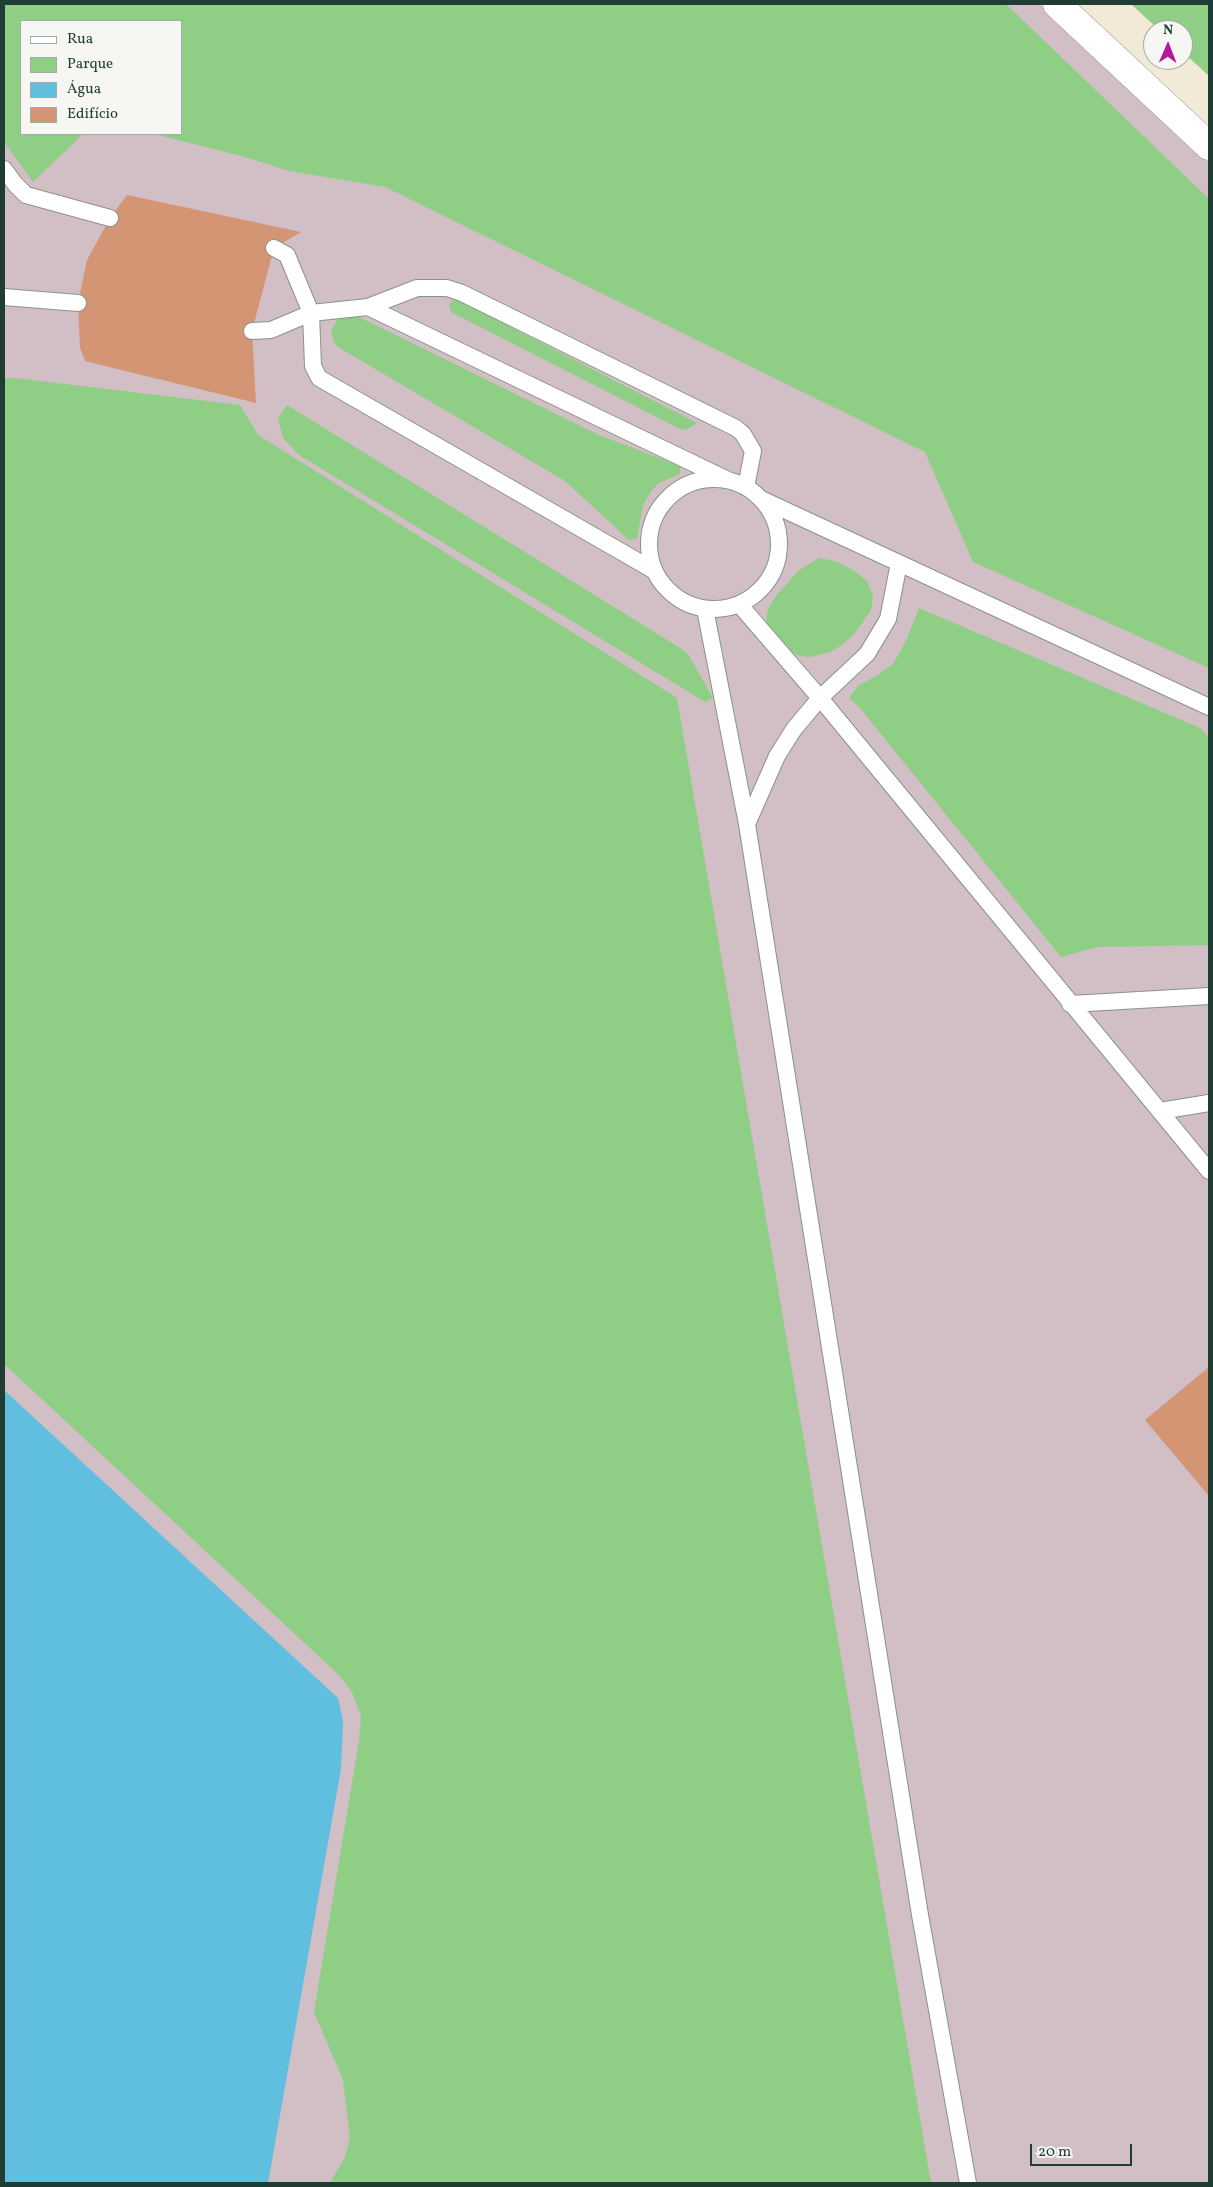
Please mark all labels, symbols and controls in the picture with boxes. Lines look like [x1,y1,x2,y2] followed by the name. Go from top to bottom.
[20,20,182,135] legend
[1143,20,1193,70] north arrow
[1163,21,1173,40] text: N
[67,29,93,50] text: Rua
[67,54,113,75] text: Parque
[67,79,101,100] text: Água
[67,104,118,125] text: Edifício
[1033,2134,1136,2166] scale bar
[1038,2142,1071,2163] text: 20 m

